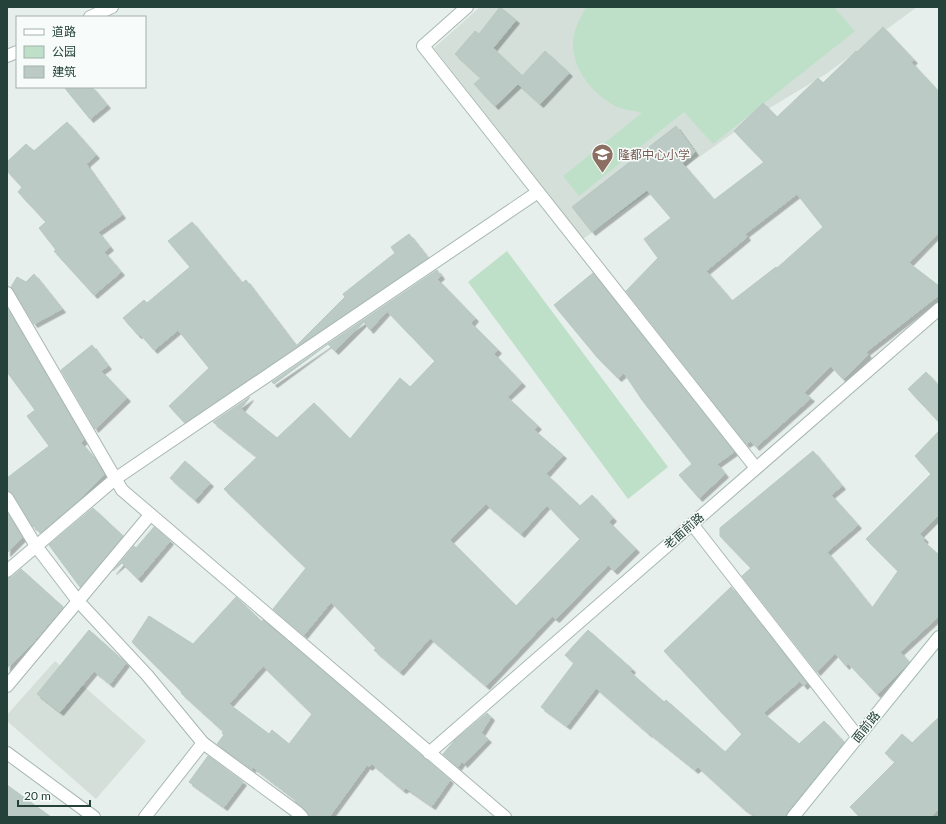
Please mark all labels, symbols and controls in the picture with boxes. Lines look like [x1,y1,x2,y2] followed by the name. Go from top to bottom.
[16,16,146,88] legend
[52,24,76,39] text: 道路
[52,44,76,59] text: 公园
[52,64,76,79] text: 建筑
[590,142,616,175] school or university icon: 隆都中心小学
[618,147,690,162] place label: 隆都中心小学
[661,509,707,552] street label: 老面前路
[848,708,883,745] street label: 面前路
[18,782,90,808] scale bar
[24,788,51,803] text: 20 m

